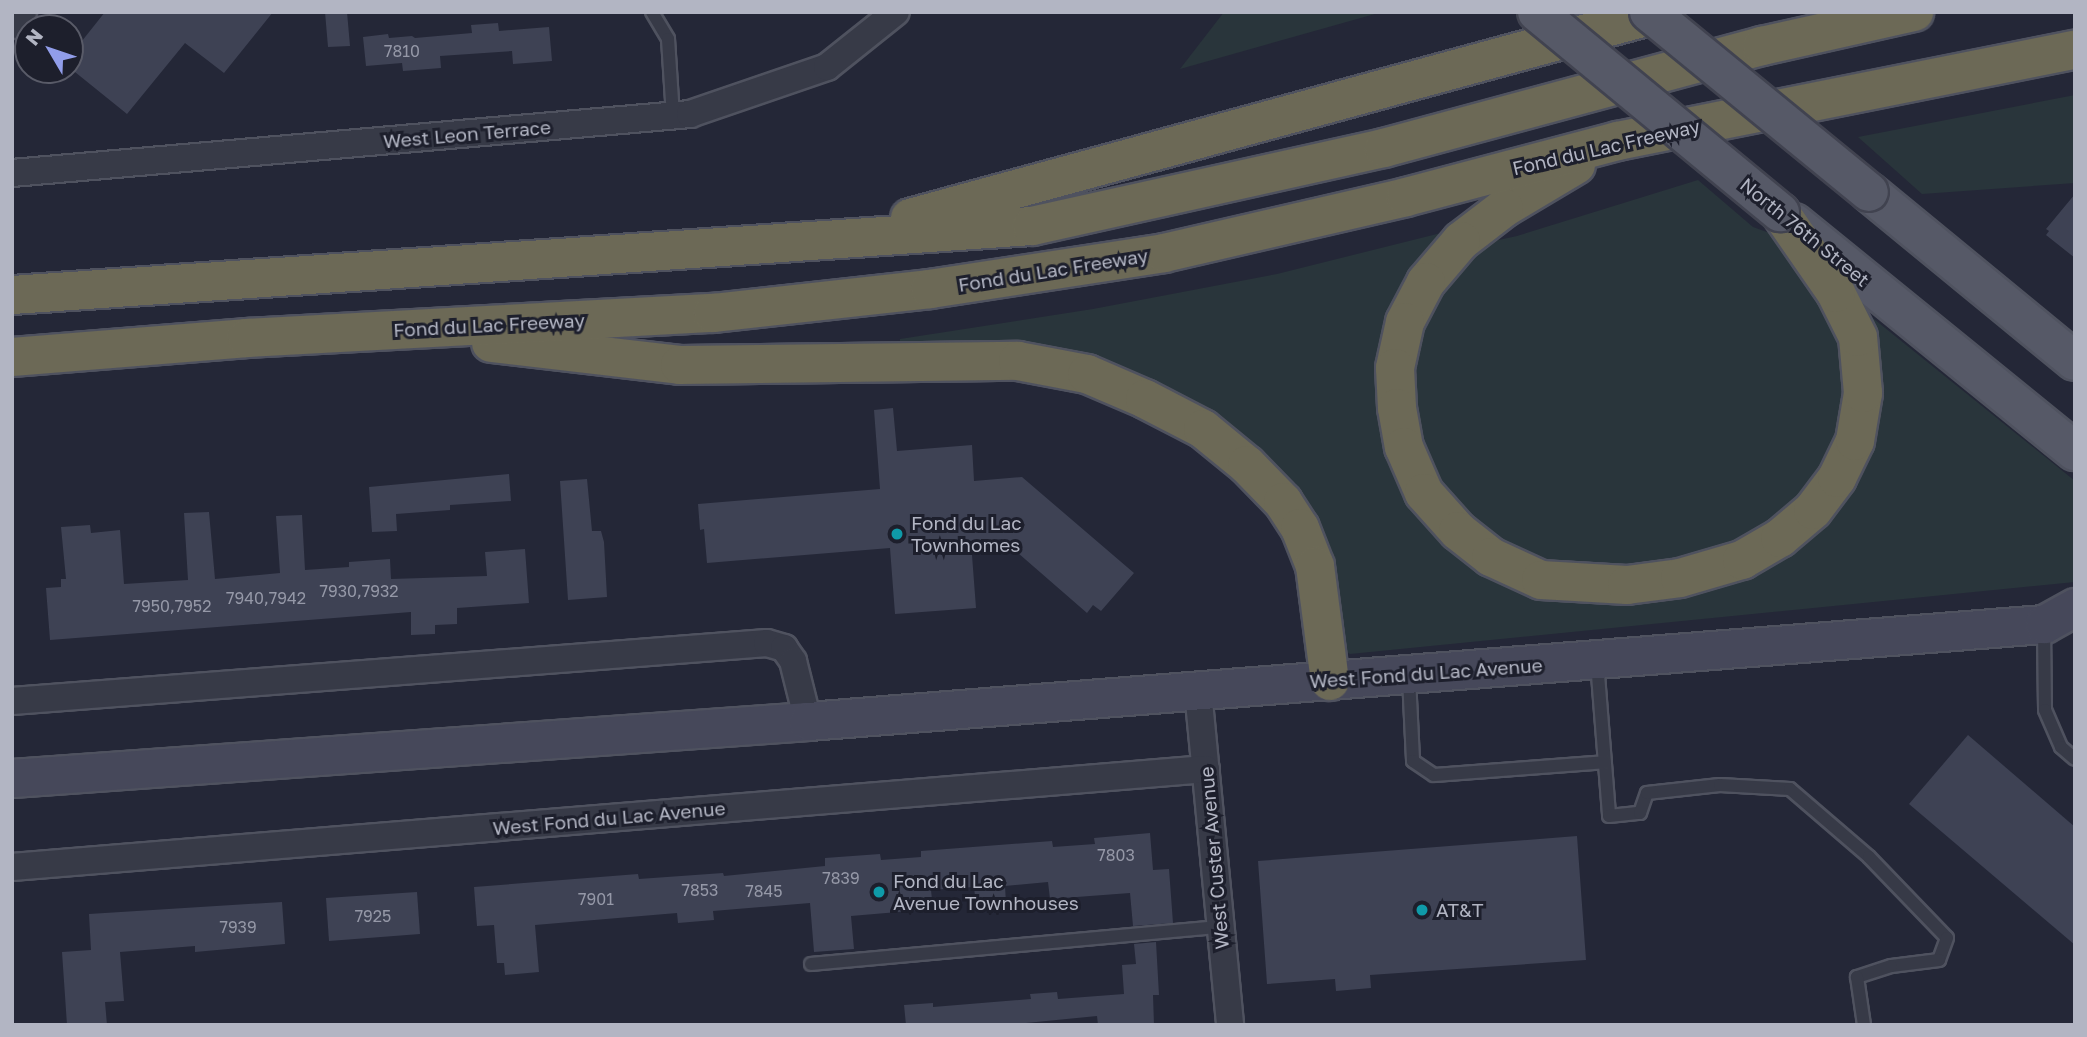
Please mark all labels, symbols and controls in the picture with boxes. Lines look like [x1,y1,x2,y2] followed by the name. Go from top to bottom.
[14,14,84,84] north arrow
[20,24,47,50] text: N
[384,41,420,61] house number: 7810
[1510,114,1702,180] street label: Fond du Lac Freeway
[382,115,552,153] street label: West Leon Terrace
[1736,173,1874,291] street label: North 76th Street
[956,244,1150,296] street label: Fond du Lac Freeway
[393,309,585,341] street label: Fond du Lac Freeway
[911,512,1022,556] place label: Fond du Lac Townhomes
[889,526,905,542] marker: Fond du Lac Townhomes
[319,581,399,601] house number: 7930,7932
[226,588,306,608] house number: 7940,7942
[133,596,211,616] house number: 7950,7952
[1309,653,1543,693] street label: West Fond du Lac Avenue
[1195,766,1233,950] street label: West Custer Avenue
[492,796,726,840] street label: West Fond du Lac Avenue
[1097,845,1135,865] house number: 7803
[822,868,860,888] house number: 7839
[893,870,1079,914] place label: Fond du Lac Avenue Townhouses
[682,880,718,900] house number: 7853
[745,881,783,901] house number: 7845
[871,884,887,900] marker: Fond du Lac Avenue Townhouses
[578,889,614,909] house number: 7901
[1436,899,1483,921] place label: AT&T
[1414,902,1430,918] marker: AT&T
[355,906,391,926] house number: 7925
[219,917,257,937] house number: 7939

